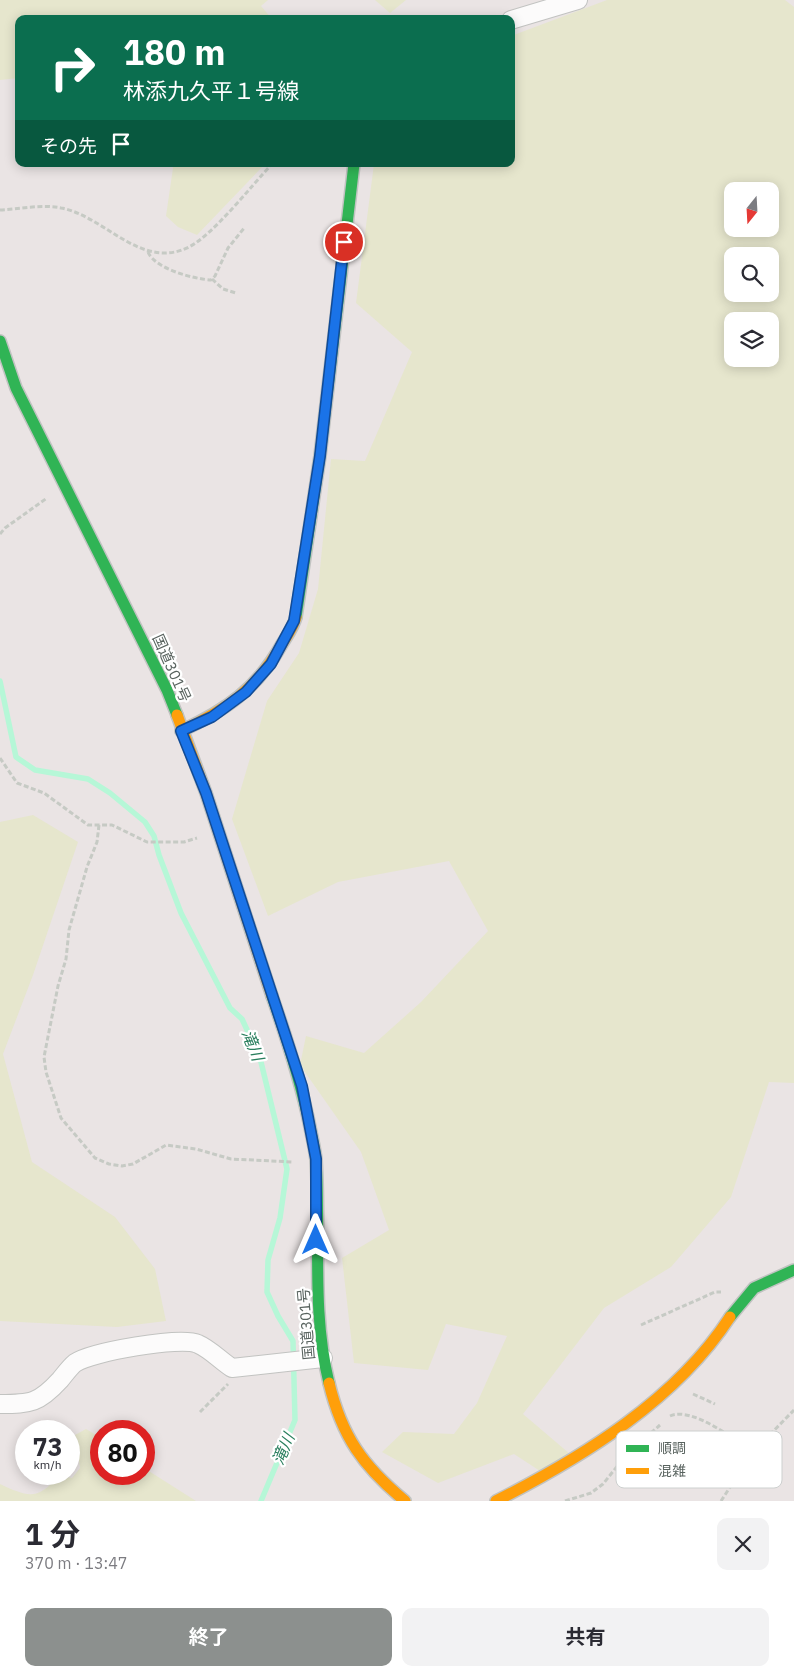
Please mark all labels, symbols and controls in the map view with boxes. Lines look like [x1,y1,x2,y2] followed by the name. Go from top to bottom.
[123,29,226,75] text: 180 m
[40,35,105,100] icon: right
[123,76,299,105] text: 林添九久平１号線
[107,130,135,158] icon: arrive
[40,134,97,158] text: その先
[724,182,779,238] north arrow
[724,182,779,367] map controls
[323,221,365,263] pin
[330,228,358,256] icon: arrive
[724,247,779,302] button: search
[724,312,779,367] button: layers
[149,631,195,705] street label: 国道301号
[238,1026,269,1065] water label: 滝川
[289,1213,341,1265] position arrow
[293,1287,319,1361] street label: 国道301号
[90,1420,155,1485] speed limit sign: 80
[268,1429,299,1468] water label: 滝川
[32,1430,63,1463] text: 73
[616,1431,782,1488] legend
[658,1439,686,1457] text: 順調
[33,1457,62,1472] text: km/h
[658,1462,686,1480] text: 混雑
[25,1514,80,1553] text: 1 分
[717,1518,769,1570] button: close
[25,1553,127,1573] text: 370 m · 13:47
[25,1608,392,1666] button: 終了
[402,1608,769,1666] button: 共有

